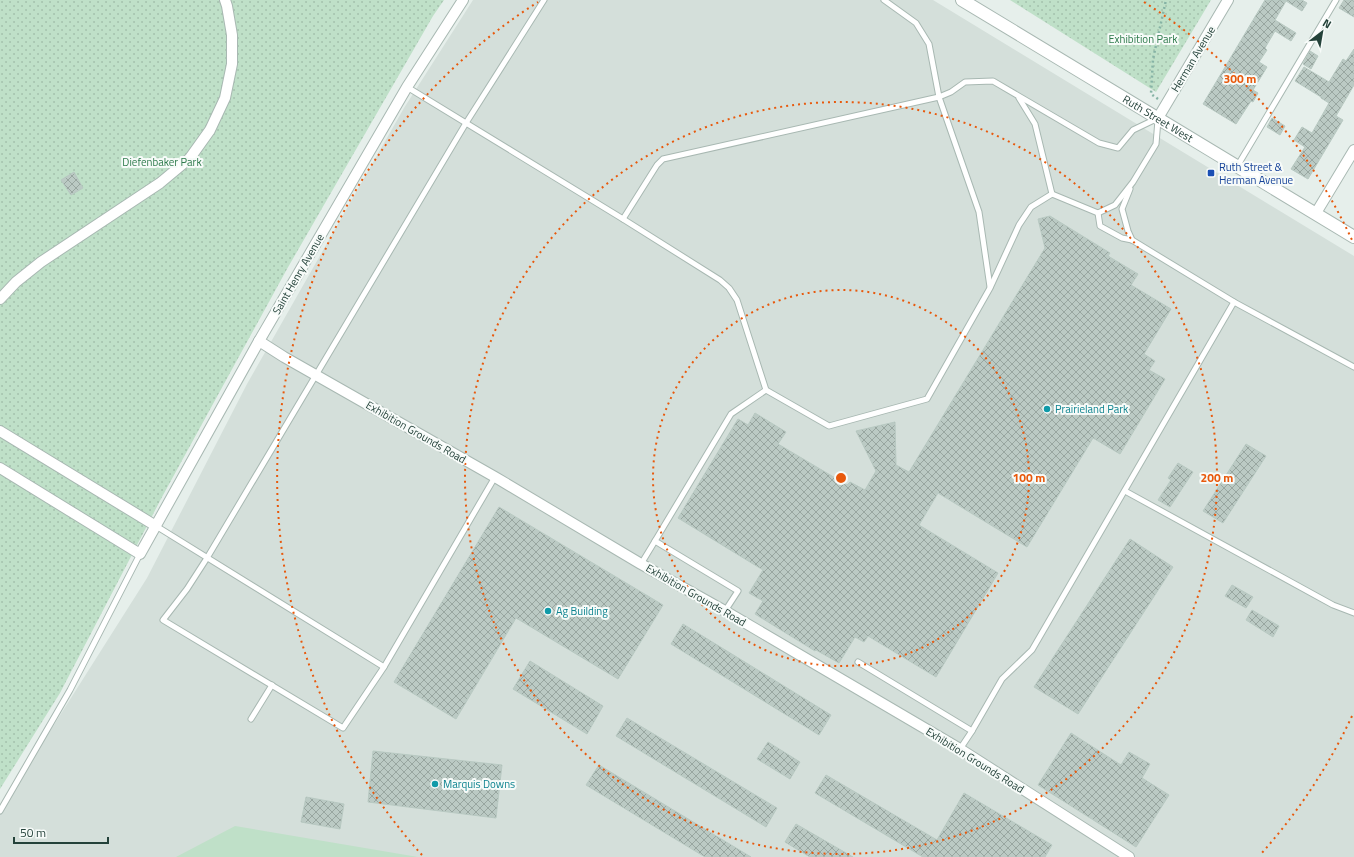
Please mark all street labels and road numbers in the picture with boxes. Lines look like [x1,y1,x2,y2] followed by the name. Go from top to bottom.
[1167,23,1219,95] street label: Herman Avenue
[1120,91,1196,146] street label: Ruth Street West
[268,230,328,317] street label: Saint Henry Avenue
[363,397,469,467] street label: Exhibition Grounds Road
[643,560,749,630] street label: Exhibition Grounds Road
[923,723,1027,797] street label: Exhibition Grounds Road

